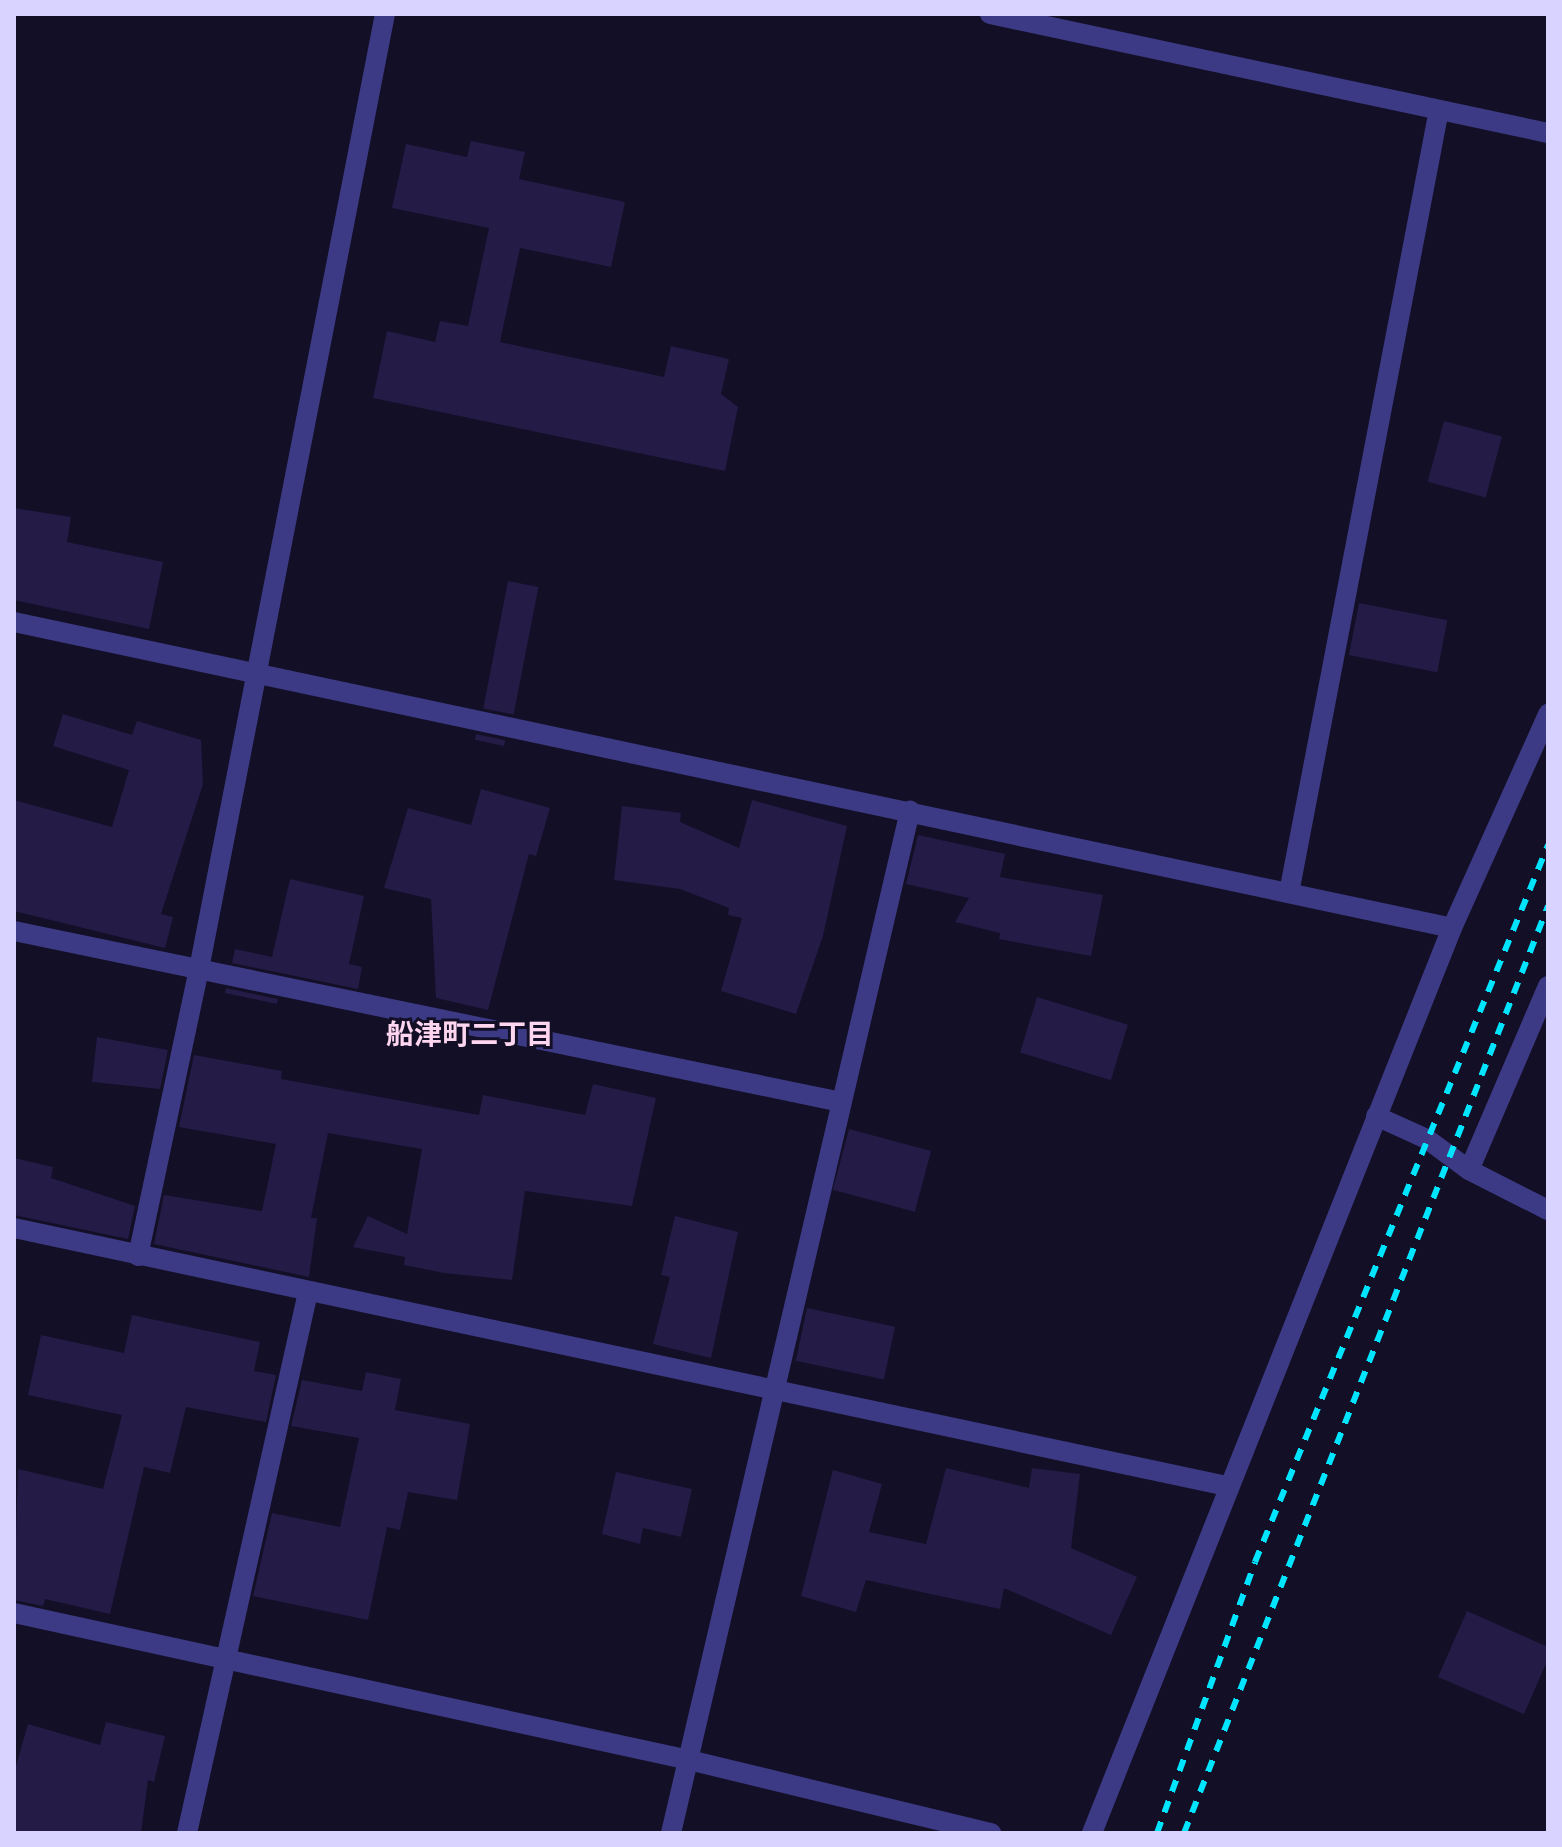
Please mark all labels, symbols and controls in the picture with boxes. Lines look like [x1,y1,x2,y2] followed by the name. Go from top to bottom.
[386,1020,554,1054] district label: 船津町二丁目

